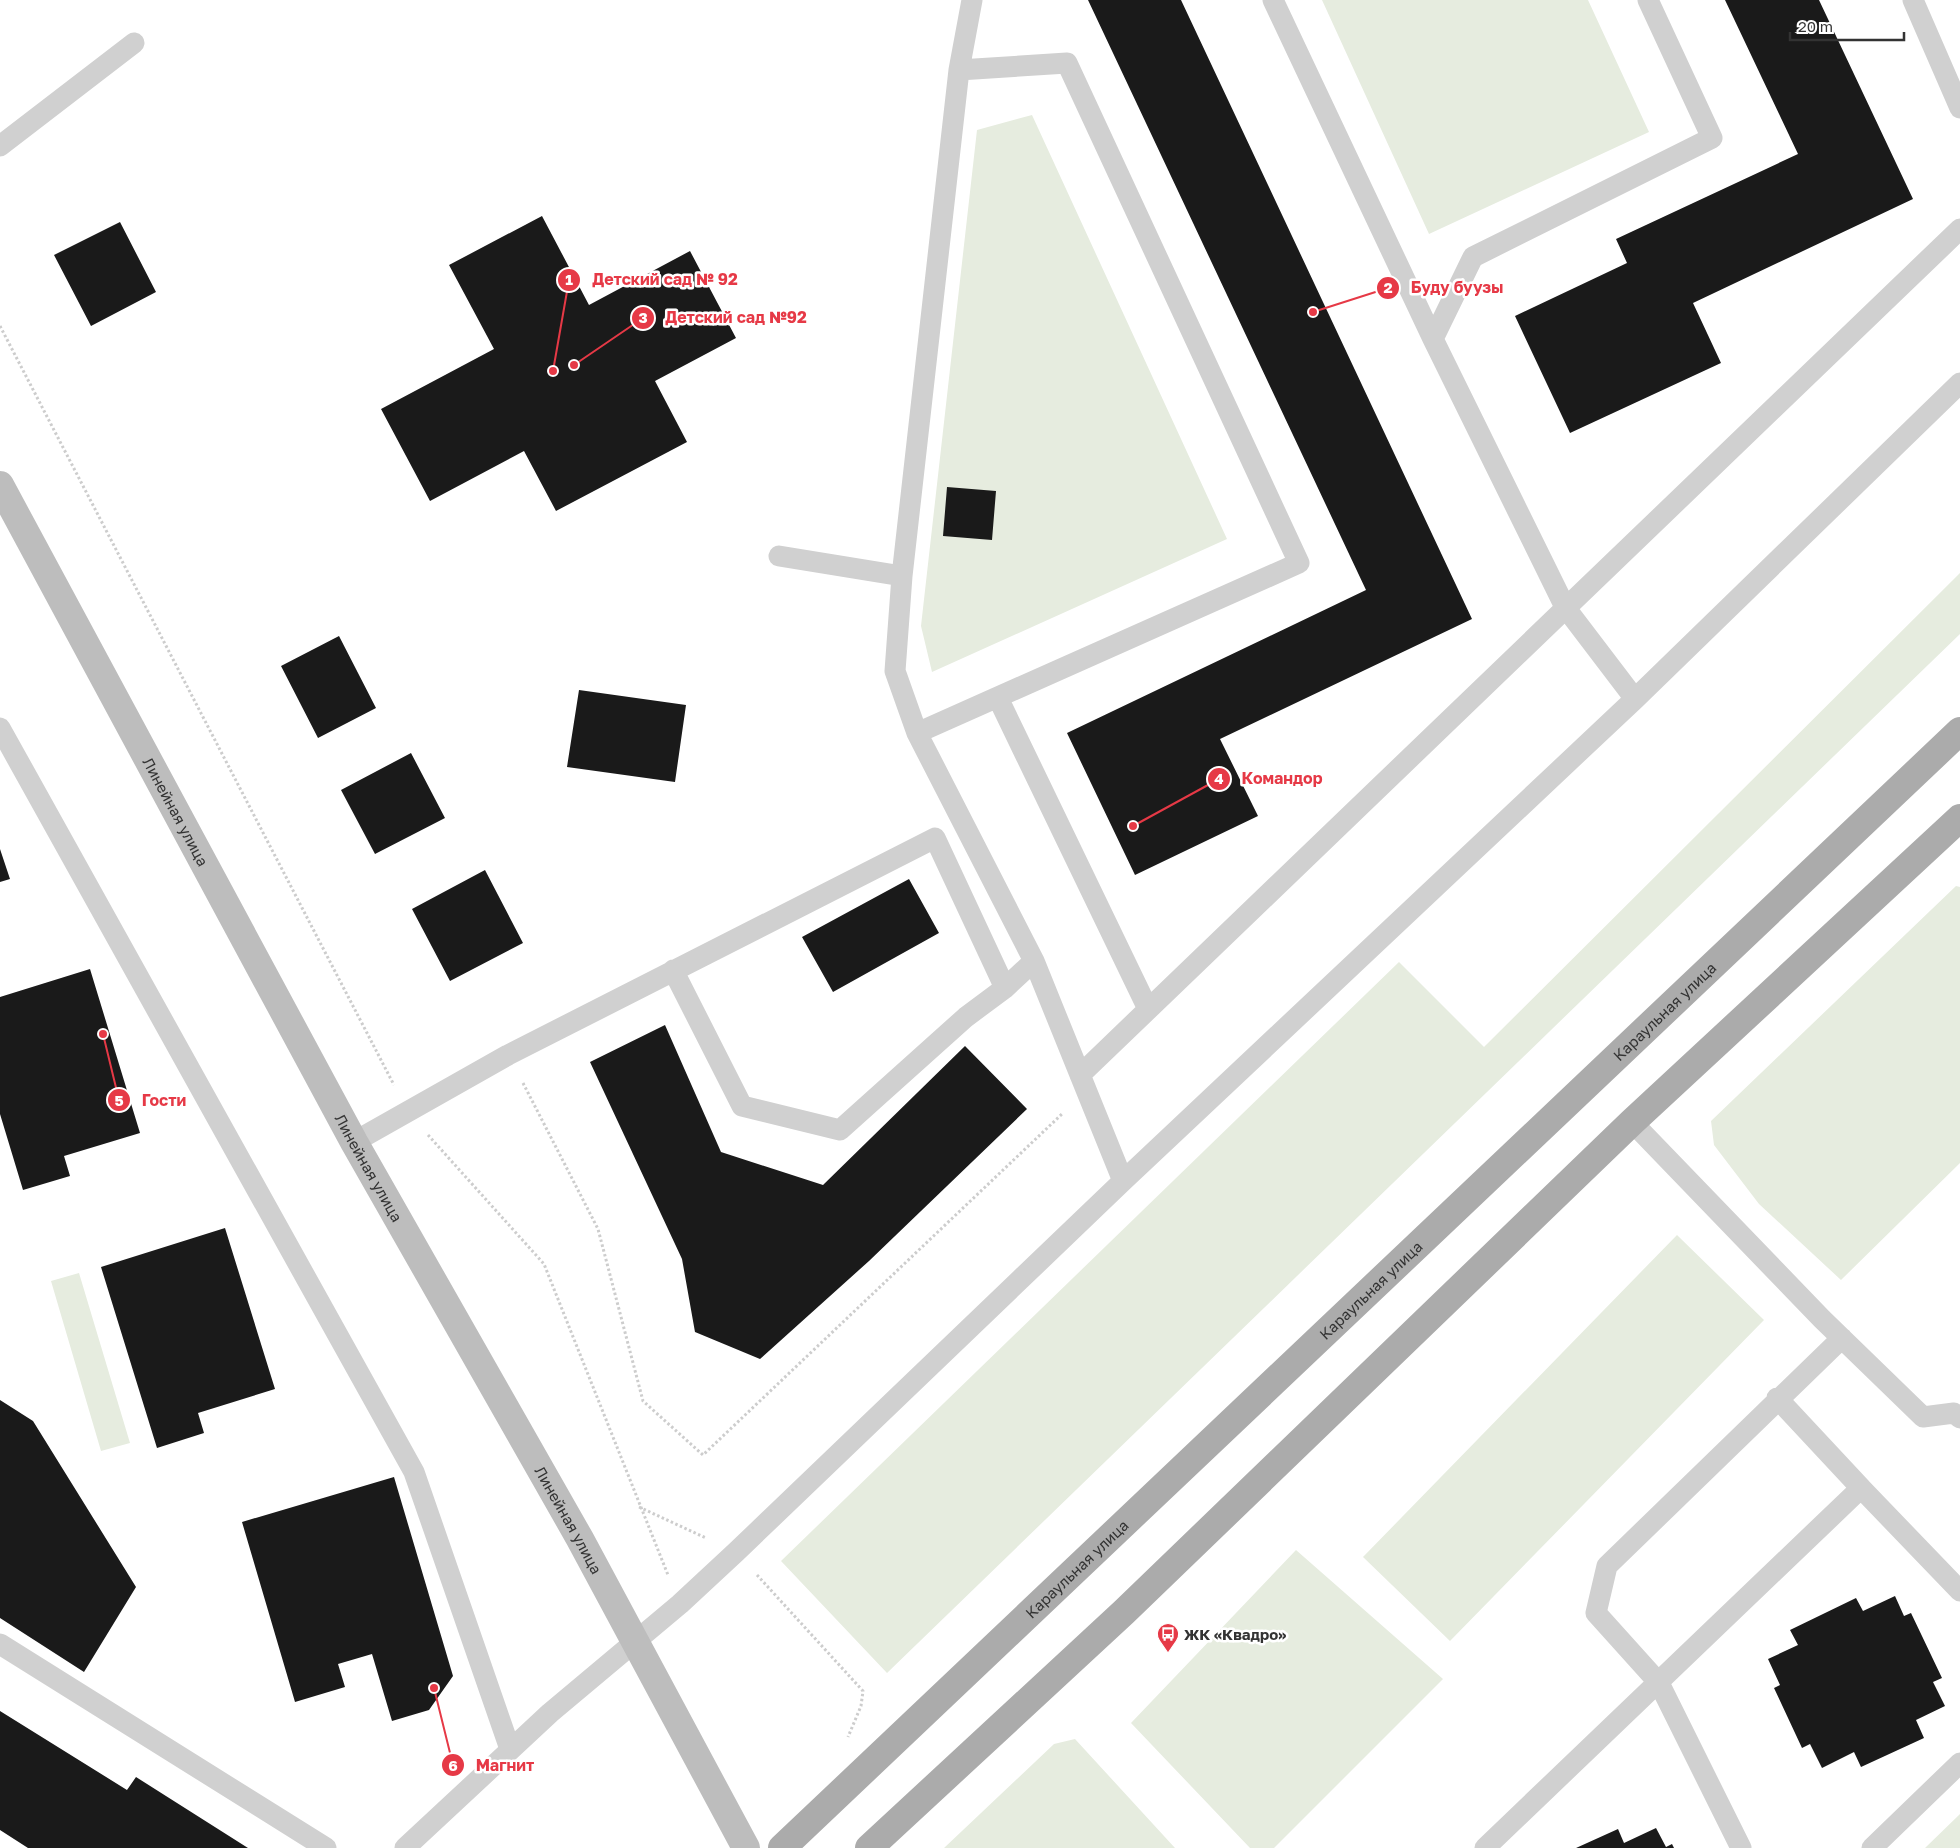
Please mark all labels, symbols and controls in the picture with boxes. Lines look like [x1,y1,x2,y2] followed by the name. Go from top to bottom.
[1790,10,1904,42] scale bar
[1798,17,1833,35] text: 20 m
[557,264,747,295] callout: Детский сад № 92
[592,269,738,289] text: Детский сад № 92
[565,270,573,288] text: 1
[1375,272,1513,303] callout: Буду буузы
[1411,277,1503,297] text: Буду буузы
[1383,278,1393,296] text: 2
[630,302,817,333] callout: Детский сад №92
[665,307,807,327] text: Детский сад №92
[638,308,648,326] text: 3
[139,754,213,869] street label: Линейная улица
[1207,763,1333,794] callout: Командор
[1242,768,1323,788] text: Командор
[1214,769,1224,787] text: 4
[1609,958,1720,1064] street label: Караульная улица
[107,1085,196,1116] callout: Гости
[142,1090,186,1110] text: Гости
[114,1091,124,1109] text: 5
[332,1111,406,1225] street label: Линейная улица
[1315,1237,1426,1343] street label: Караульная улица
[531,1463,606,1577] street label: Линейная улица
[1021,1516,1132,1622] street label: Караульная улица
[1156,1622,1180,1653] bus stop icon: ЖК «Квадро»
[1184,1625,1286,1643] place label: ЖК «Квадро»
[440,1750,544,1781] callout: Магнит
[476,1755,534,1775] text: Магнит
[448,1756,458,1774] text: 6

